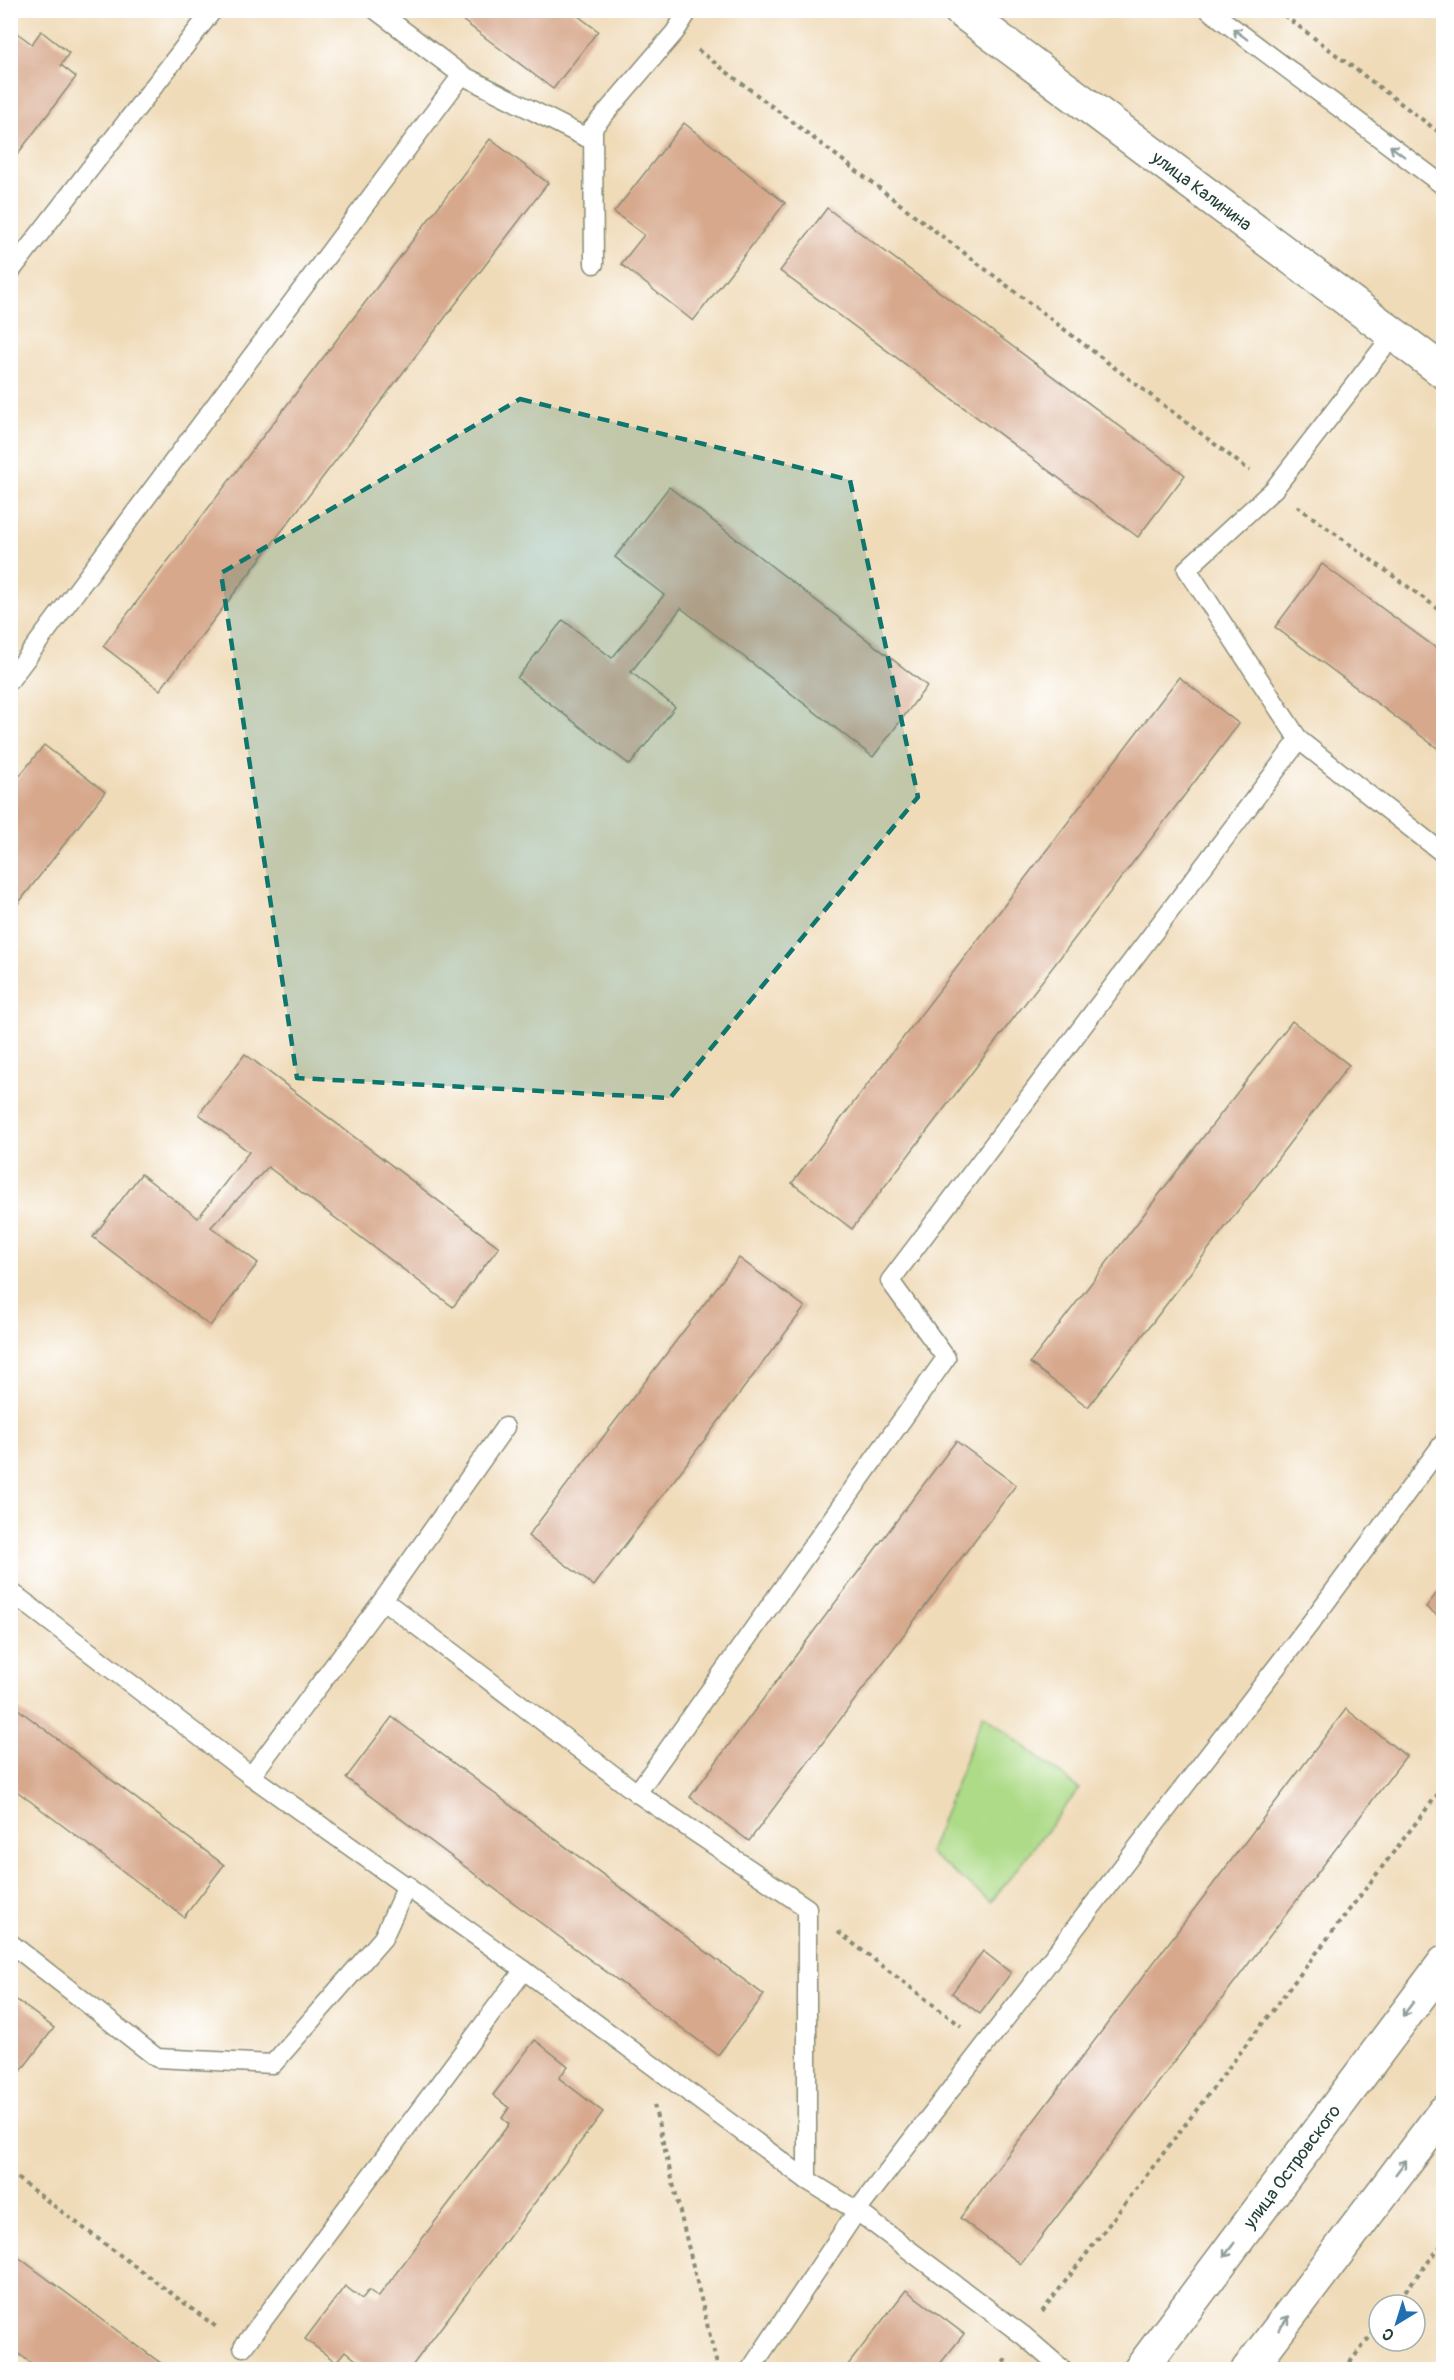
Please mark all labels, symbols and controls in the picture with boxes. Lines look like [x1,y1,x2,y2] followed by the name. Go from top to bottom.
[1233,28,1249,41] one-way arrow
[1389,145,1405,157] one-way arrow
[1146,146,1256,236] street label: улица Калинина
[1402,2001,1415,2017] one-way arrow
[1238,2100,1346,2234] street label: улица Островского
[1395,2160,1408,2176] one-way arrow
[1223,2241,1235,2257] one-way arrow
[1367,2293,1427,2353] north arrow
[1277,2315,1290,2331] one-way arrow
[1378,2323,1398,2345] text: С

